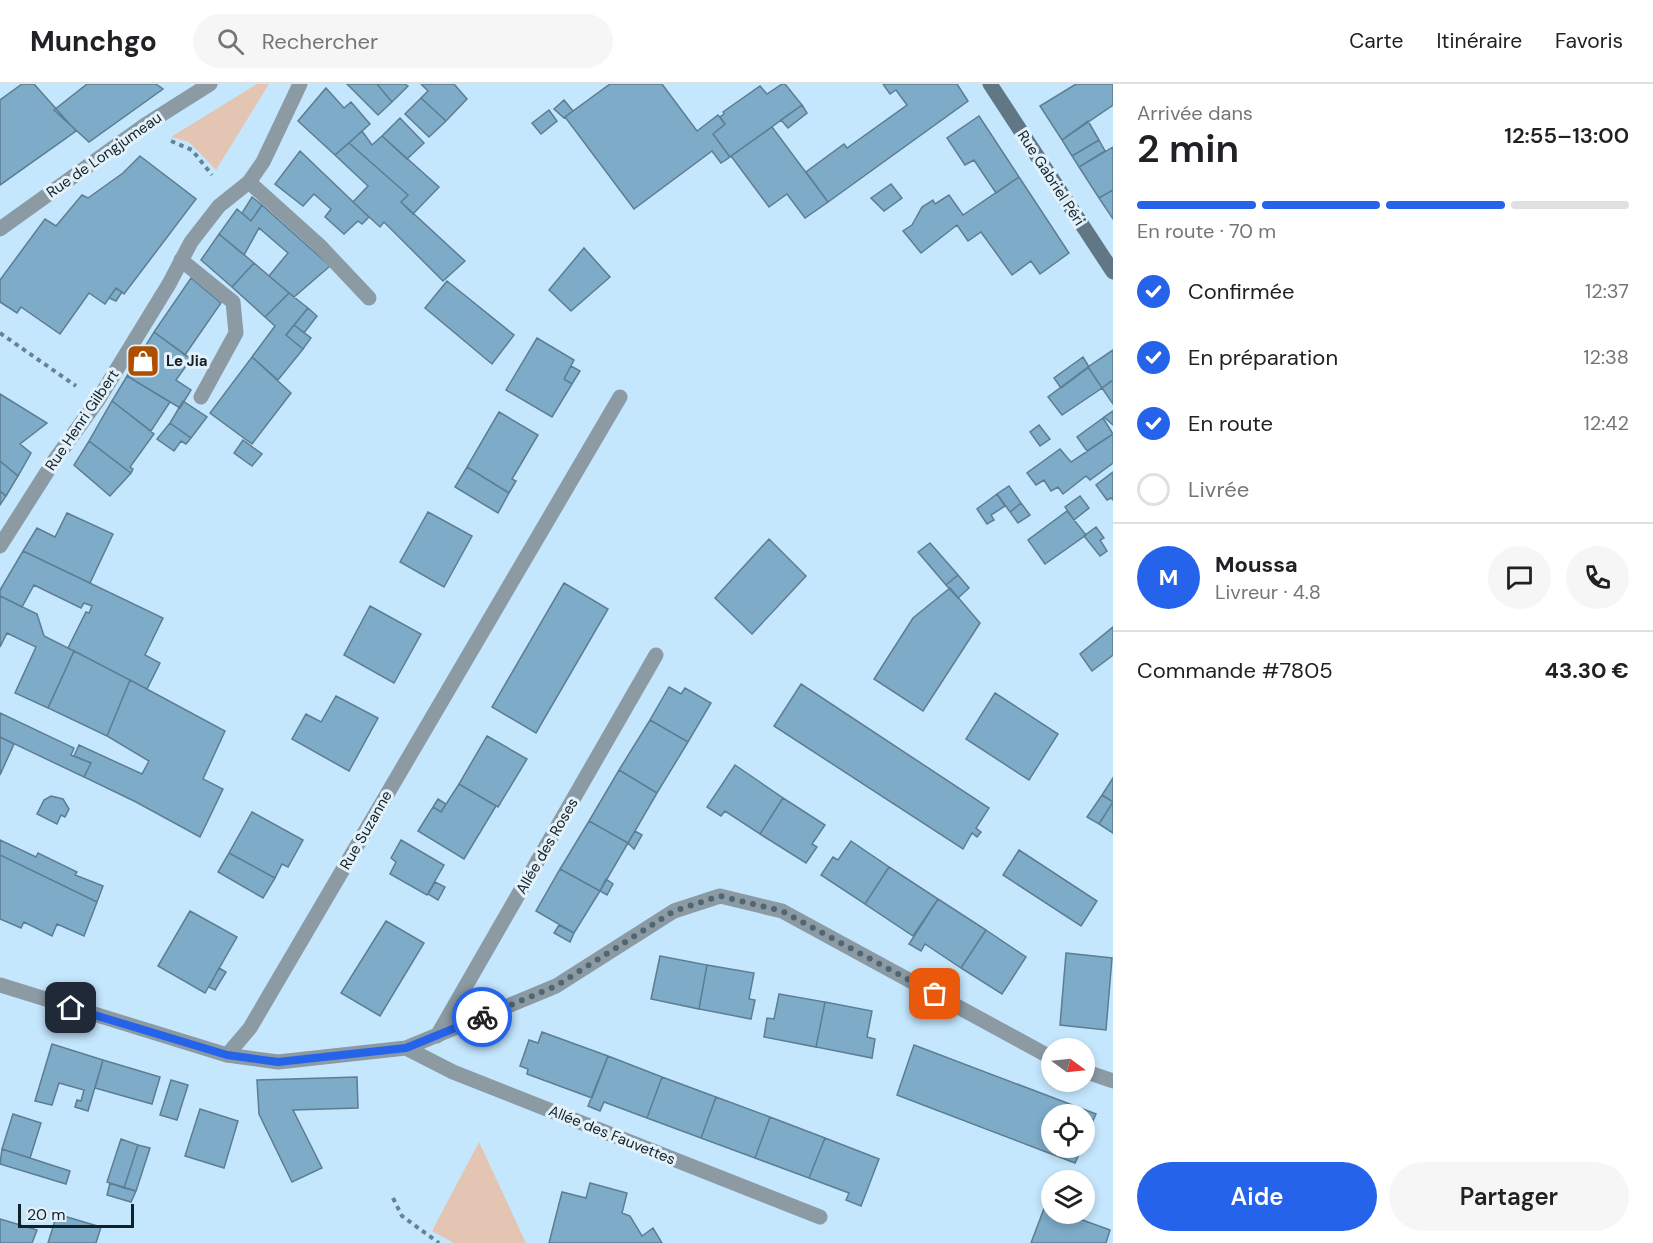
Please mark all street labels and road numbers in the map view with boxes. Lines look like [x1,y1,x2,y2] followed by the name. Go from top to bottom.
[42,108,166,202] street label: Rue de Longjumeau
[1013,126,1089,230] street label: Rue Gabriel Péri
[41,365,123,475] street label: Rue Henri Gilbert
[335,787,397,873] street label: Rue Suzanne
[511,794,583,898] street label: Allée des Roses
[546,1100,678,1170] street label: Allée des Fauvettes

